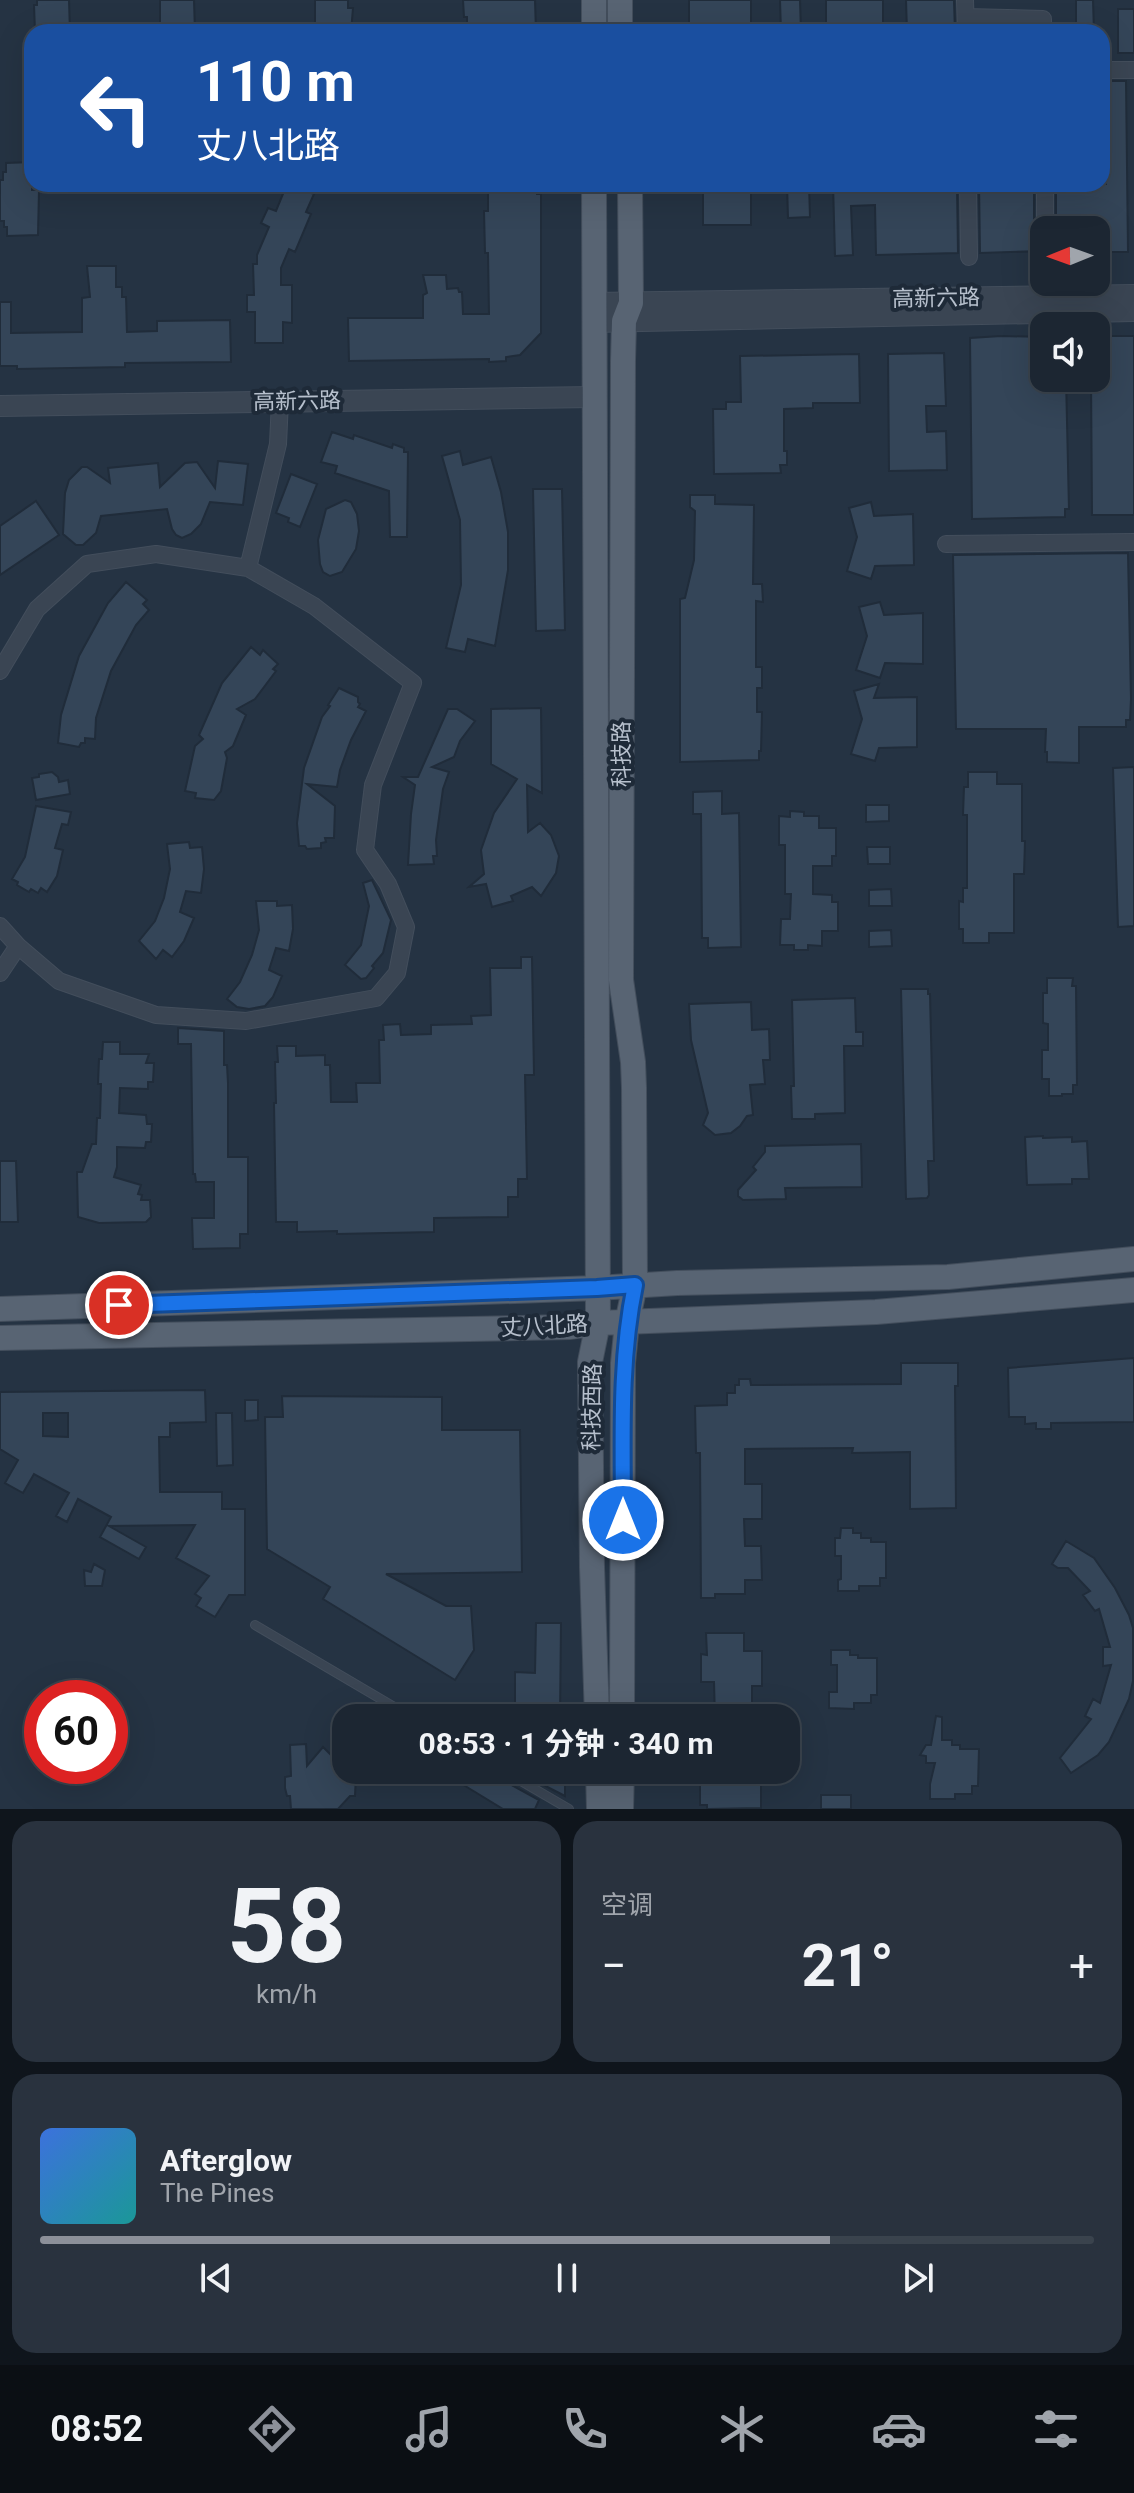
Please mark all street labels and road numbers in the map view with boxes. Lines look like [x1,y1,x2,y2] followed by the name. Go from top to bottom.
[892,285,980,311] street label: 高新六路
[253,388,341,414] street label: 高新六路
[609,721,634,787] street label: 科技路
[499,1311,589,1341] street label: 丈八北路
[579,1363,605,1451] street label: 科技西路

